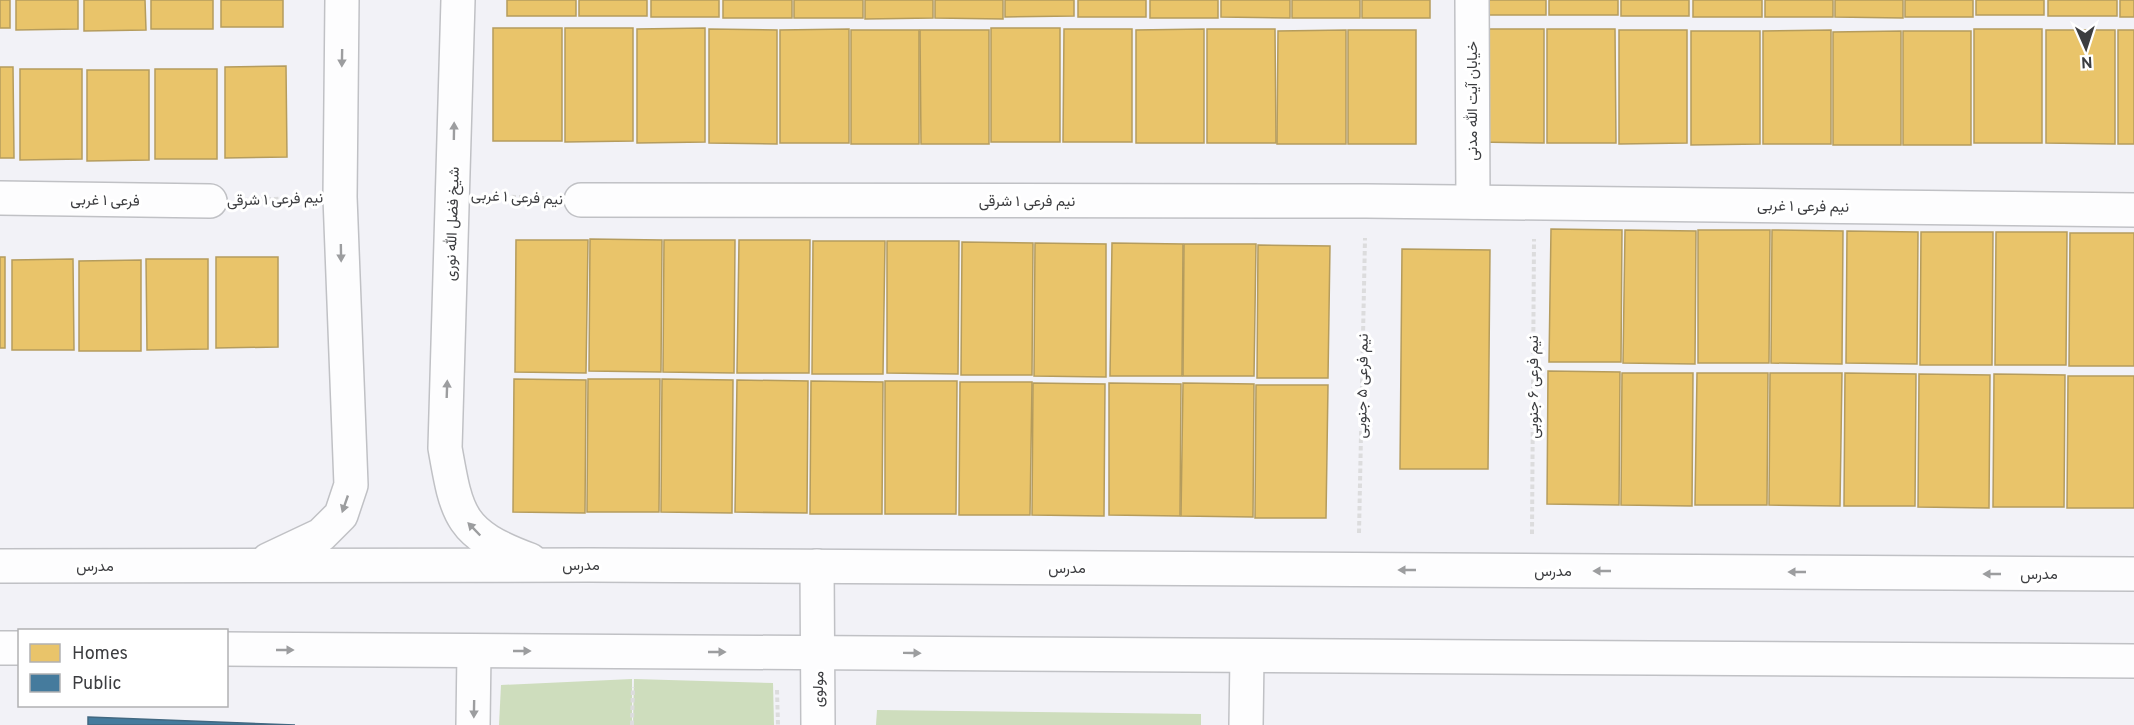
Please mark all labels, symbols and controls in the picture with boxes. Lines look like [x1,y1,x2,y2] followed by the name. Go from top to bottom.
[2056,18,2116,78] north arrow
[1463,41,1483,161] street label: خیابان آیت الله مدنی
[337,49,347,68] one-way arrow
[2080,51,2093,71] text: N
[450,122,459,141] one-way arrow
[441,166,465,282] street label: شیخ فضل الله نوری
[470,187,563,210] street label: نیم فرعی ۱ غربی
[227,189,324,212] street label: نیم فرعی ۱ شرقی
[70,191,140,212] street label: فرعی ۱ غربی
[979,193,1075,212] street label: نیم فرعی ۱ شرقی
[1757,197,1849,218] street label: نیم فرعی ۱ غربی
[337,244,346,263] one-way arrow
[1353,333,1374,439] street label: نیم فرعی ۵ جنوبی
[1525,335,1544,439] street label: نیم فرعی ۶ جنوبی
[442,380,451,399] one-way arrow
[339,495,349,513] one-way arrow
[466,522,481,536] one-way arrow
[562,557,600,576] street label: مدرس
[76,558,114,577] street label: مدرس
[1048,560,1086,579] street label: مدرس
[1534,563,1572,582] street label: مدرس
[1397,565,1416,575] one-way arrow
[1592,566,1611,576] one-way arrow
[2020,566,2058,585] street label: مدرس
[1787,568,1806,577] one-way arrow
[1982,569,2001,579] one-way arrow
[18,629,228,707] legend
[72,643,128,666] text: Homes
[275,645,294,654] one-way arrow
[512,646,531,656] one-way arrow
[707,647,726,657] one-way arrow
[902,648,921,658] one-way arrow
[810,671,829,707] street label: مولوی
[72,673,122,696] text: Public
[469,699,478,718] one-way arrow

